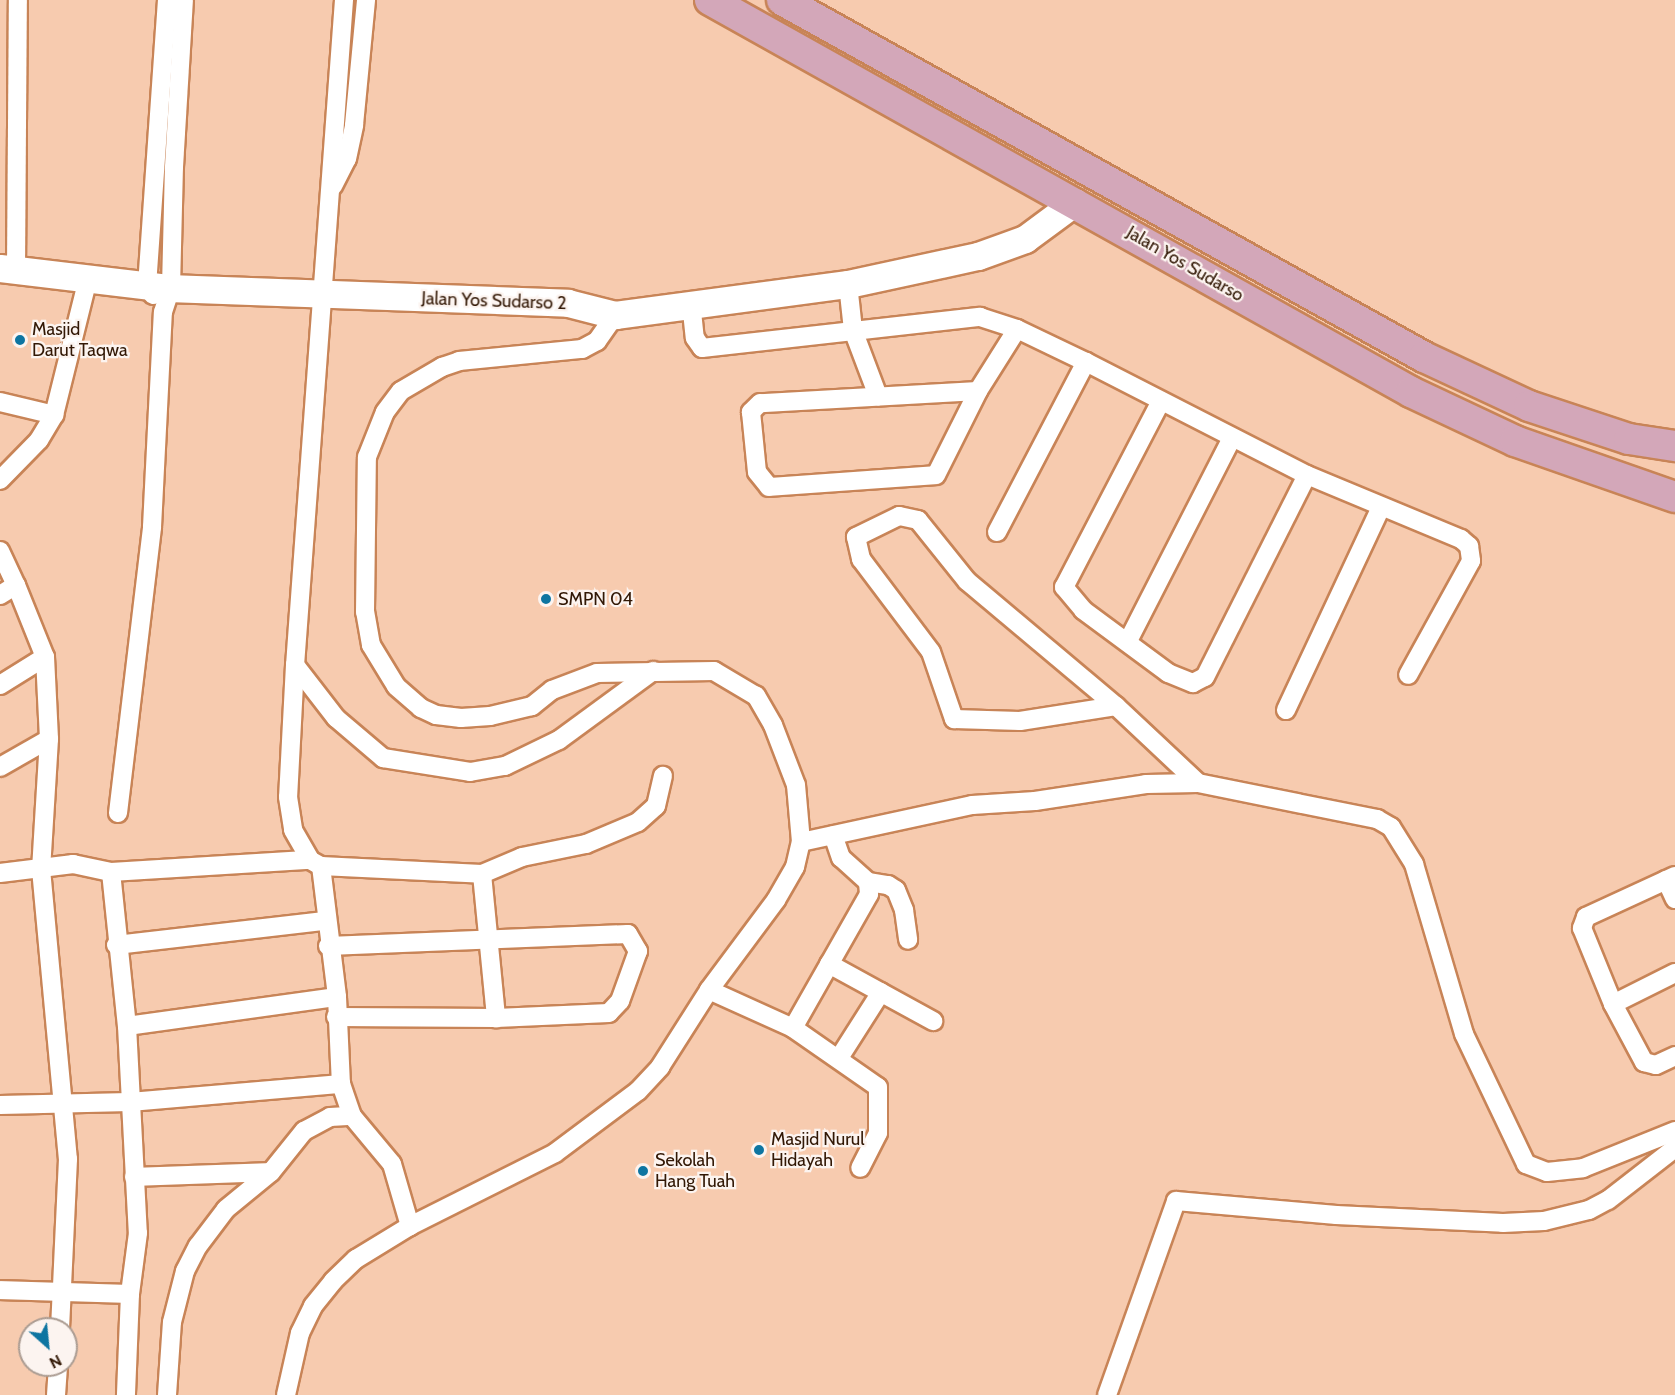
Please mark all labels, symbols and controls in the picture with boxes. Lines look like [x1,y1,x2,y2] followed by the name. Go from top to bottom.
[1123,222,1247,306] street label: Jalan Yos Sudarso
[421,288,567,314] street label: Jalan Yos Sudarso 2
[32,319,128,362] place label: Masjid Darut Taqwa
[13,333,27,347] marker: Masjid Darut Taqwa
[558,588,633,610] place label: SMPN 04
[539,592,553,606] marker: SMPN 04
[771,1129,865,1172] place label: Masjid Nurul Hidayah
[752,1143,766,1157] marker: Masjid Nurul Hidayah
[655,1150,735,1192] place label: Sekolah Hang Tuah
[636,1164,650,1178] marker: Sekolah Hang Tuah
[18,1317,78,1377] north arrow
[46,1351,65,1373] text: N

